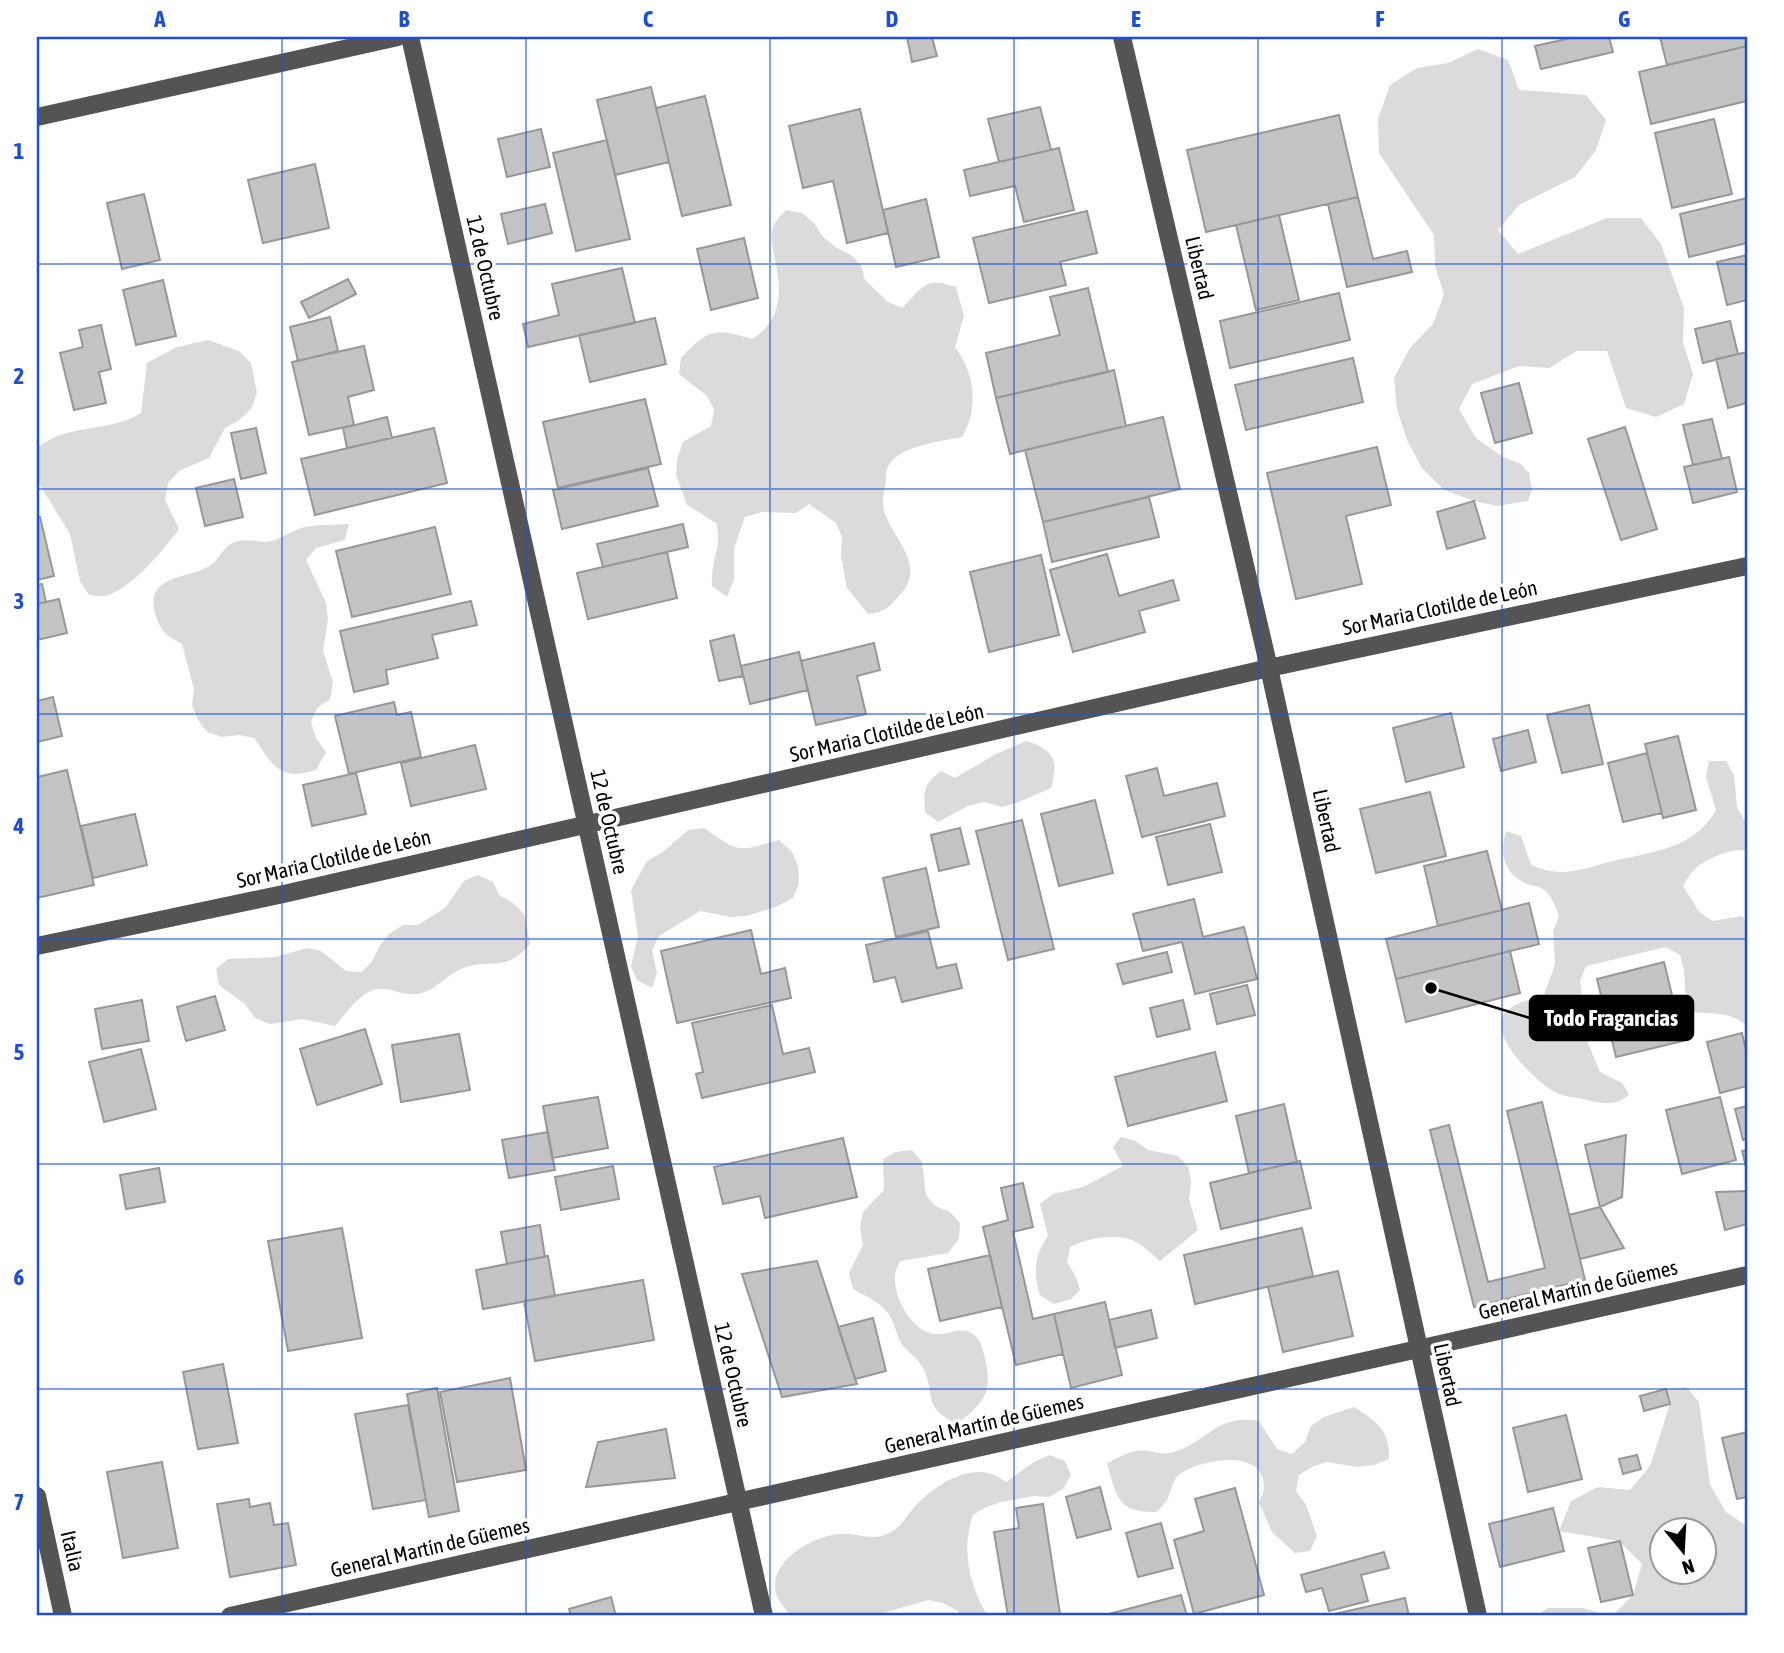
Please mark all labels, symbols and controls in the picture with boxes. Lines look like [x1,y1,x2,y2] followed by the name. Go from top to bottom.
[153,6,166,32] text: A
[399,6,410,32] text: B
[643,6,654,32] text: C
[886,6,899,32] text: D
[1131,6,1141,32] text: E
[1375,6,1385,32] text: F
[1618,6,1630,32] text: G
[14,138,25,164] text: 1
[462,213,510,323] street label: 12 de Octubre
[1181,234,1219,302] street label: Libertad
[14,363,24,389] text: 2
[1340,575,1539,639] street label: Sor Maria Clotilde de León
[14,588,24,614] text: 3
[787,698,986,766] street label: Sor Maria Clotilde de León
[586,767,634,877] street label: 12 de Octubre
[1309,787,1345,855] street label: Libertad
[13,813,25,839] text: 4
[234,824,433,892] street label: Sor Maria Clotilde de León
[1530,996,1693,1040] callout: Todo Fragancias
[1544,1005,1678,1031] text: Todo Fragancias
[14,1039,25,1065] text: 5
[1476,1254,1680,1324] street label: General Martín de Güemes
[14,1264,25,1290] text: 6
[710,1320,758,1430] street label: 12 de Octubre
[1430,1341,1466,1409] street label: Libertad
[882,1388,1086,1458] street label: General Martín de Güemes
[14,1489,24,1515] text: 7
[328,1512,532,1582] street label: General Martín de Güemes
[1648,1516,1718,1586] north arrow
[57,1528,89,1574] street label: Italia
[1680,1555,1697,1579] text: N

